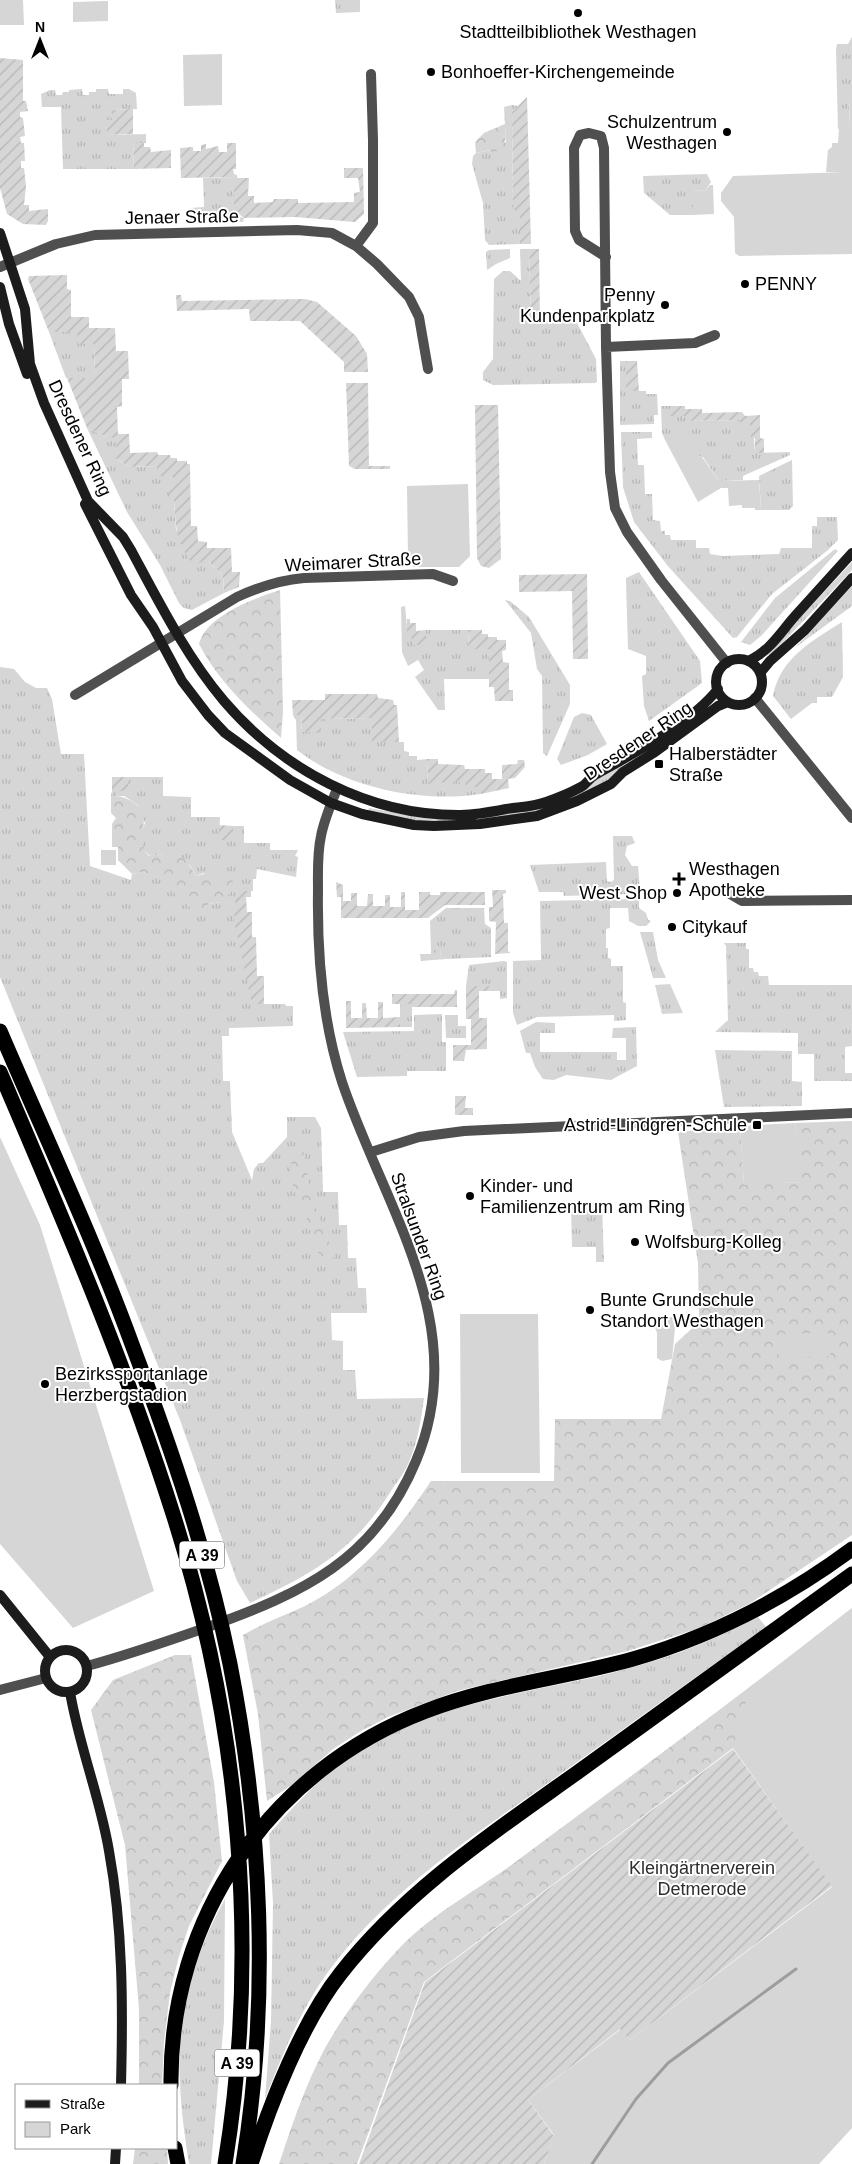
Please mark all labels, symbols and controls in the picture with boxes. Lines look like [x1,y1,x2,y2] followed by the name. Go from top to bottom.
[572,7,584,19] marker: Stadtteilbibliothek Westhagen
[15,15,65,65] north arrow
[35,19,45,35] text: N
[460,22,696,42] place label: Stadtteilbibliothek Westhagen
[441,62,675,82] place label: Bonhoeffer-Kirchengemeinde
[425,66,437,78] marker: Bonhoeffer-Kirchengemeinde
[607,112,717,153] place label: Schulzentrum Westhagen
[721,126,733,138] marker: Schulzentrum Westhagen
[125,206,239,228] street label: Jenaer Straße
[755,274,817,294] place label: PENNY
[739,278,751,290] marker: PENNY
[520,285,655,326] place label: Penny Kundenparkplatz
[659,299,671,311] marker: Penny Kundenparkplatz
[44,377,116,499] street label: Dresdener Ring
[284,548,422,576] street label: Weimarer Straße
[580,697,696,785] street label: Dresdener Ring
[669,744,777,785] place label: Halberstädter Straße
[653,758,665,770] marker: Halberstädter Straße
[689,859,780,900] place label: Westhagen Apotheke
[673,873,685,885] marker: Westhagen Apotheke
[579,883,667,903] place label: West Shop
[671,887,683,899] marker: West Shop
[682,917,748,937] place label: Citykauf
[666,921,678,933] marker: Citykauf
[564,1115,747,1135] place label: Astrid-Lindgren-Schule
[751,1119,763,1131] marker: Astrid-Lindgren-Schule
[387,1170,451,1302] street label: Stralsunder Ring
[480,1176,685,1217] place label: Kinder- und Familienzentrum am Ring
[464,1190,476,1202] marker: Kinder- und Familienzentrum am Ring
[645,1232,782,1252] place label: Wolfsburg-Kolleg
[629,1236,641,1248] marker: Wolfsburg-Kolleg
[600,1290,764,1331] place label: Bunte Grundschule Standort Westhagen
[584,1304,596,1316] marker: Bunte Grundschule Standort Westhagen
[55,1364,208,1405] place label: Bezirkssportanlage Herzbergstadion
[39,1378,51,1390] marker: Bezirkssportanlage Herzbergstadion
[180,1542,224,1568] road number: A 39
[629,1858,775,1899] park label: Kleingärtnerverein Detmerode
[214,2050,260,2076] road number: A 39
[15,2084,178,2149] legend
[60,2095,105,2112] text: Straße
[60,2120,91,2137] text: Park

